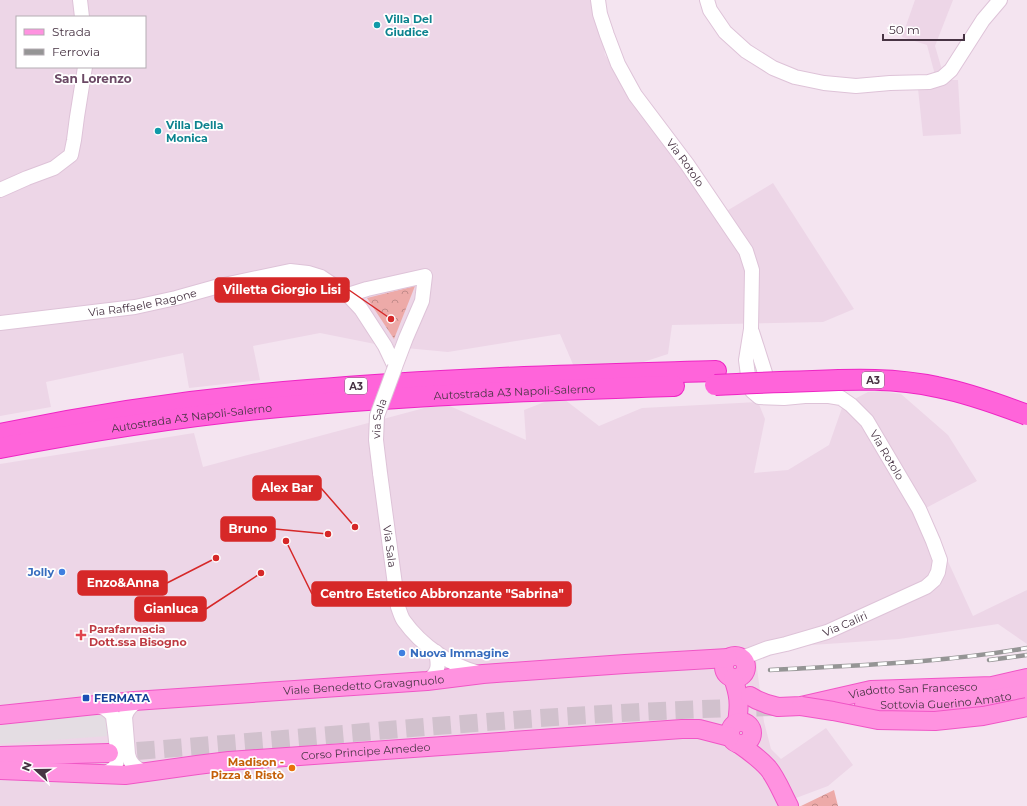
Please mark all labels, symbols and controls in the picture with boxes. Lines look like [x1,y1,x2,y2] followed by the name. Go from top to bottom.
[384,12,432,39] place label: Villa Del Giudice
[16,16,146,68] legend
[883,16,964,42] scale bar
[372,20,382,30] marker: Villa Del Giudice
[889,22,920,37] text: 50 m
[52,24,91,39] text: Strada
[52,44,100,59] text: Ferrovia
[54,71,132,86] district label: San Lorenzo
[165,118,224,145] place label: Villa Della Monica
[153,126,163,136] marker: Villa Della Monica
[663,136,707,189] street label: Via Rotolo
[215,278,349,302] callout: Villetta Giorgio Lisi
[222,282,341,297] text: Villetta Giorgio Lisi
[87,285,199,319] street label: Via Raffaele Ragone
[862,372,884,388] road number: A3
[345,378,367,394] road number: A3
[433,382,596,403] street label: Autostrada A3 Napoli-Salerno
[369,396,390,439] street label: via Sala
[110,401,273,435] street label: Autostrada A3 Napoli-Salerno
[867,427,907,483] street label: Via Rotolo
[253,476,321,500] callout: Alex Bar
[260,480,313,495] text: Alex Bar
[221,517,275,541] callout: Bruno
[229,521,268,536] text: Bruno
[380,524,400,568] street label: Via Sala
[27,565,54,579] place label: Jolly
[57,567,67,577] marker: Jolly
[78,571,167,595] callout: Enzo&Anna
[87,575,159,590] text: Enzo&Anna
[312,582,571,606] callout: Centro Estetico Abbronzante "Sabrina"
[320,586,564,601] text: Centro Estetico Abbronzante "Sabrina"
[135,597,206,621] callout: Gianluca
[144,601,198,616] text: Gianluca
[821,608,870,640] street label: Via Caliri
[89,622,187,649] place label: Parafarmacia Dott.ssa Bisogno
[76,630,86,640] marker: Parafarmacia Dott.ssa Bisogno
[410,646,509,660] place label: Nuova Immagine
[397,648,407,658] marker: Nuova Immagine
[283,672,445,698] street label: Viale Benedetto Gravagnuolo
[847,679,978,702] street label: Viadotto San Francesco
[880,689,1013,712] street label: Sottovia Guerino Amato
[94,691,150,705] place label: FERMATA
[81,693,91,703] marker: FERMATA
[300,740,431,763] street label: Corso Principe Amedeo
[16,750,56,790] north arrow
[211,755,284,782] place label: Madison - Pizza & Ristò
[19,760,35,773] text: N
[287,763,297,773] marker: Madison - Pizza & Ristò

